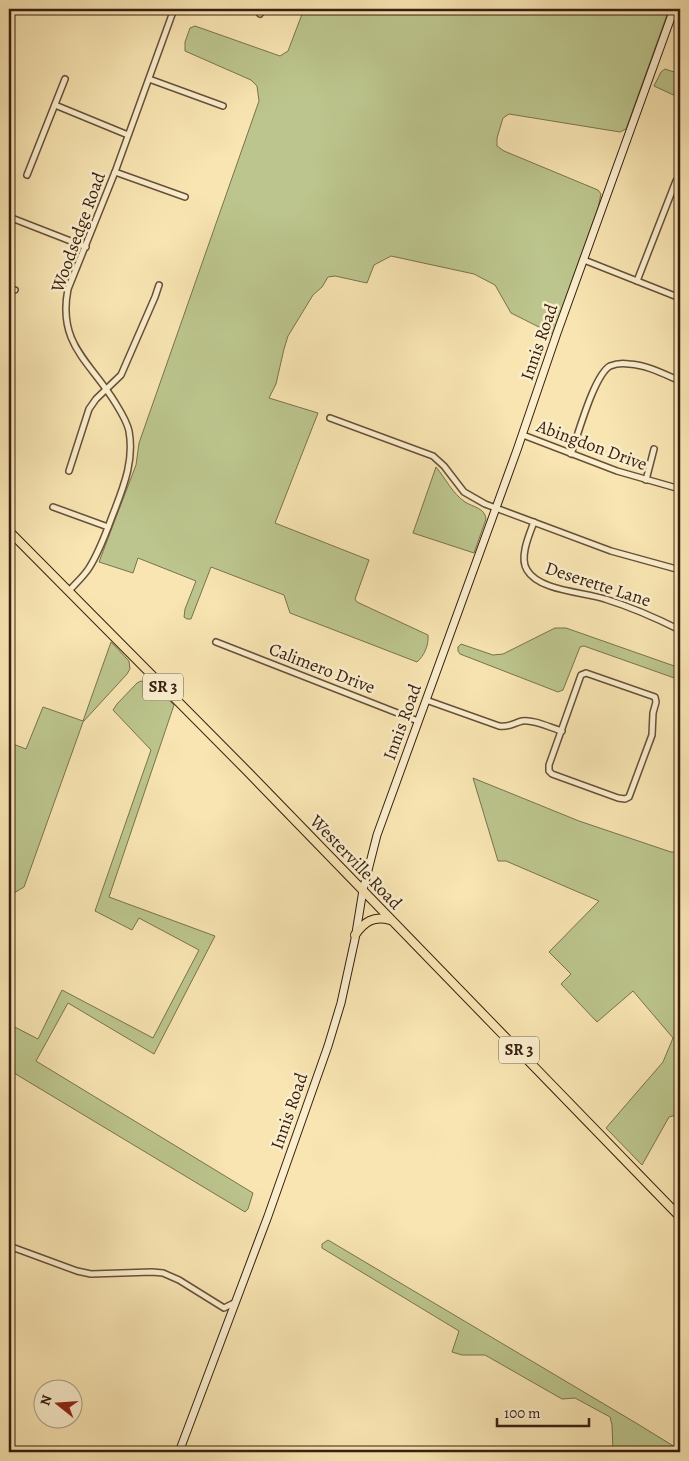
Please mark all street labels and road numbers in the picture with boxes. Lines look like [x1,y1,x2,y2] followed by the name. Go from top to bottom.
[45,168,111,296] street label: Woodsedge Road
[515,300,563,383] street label: Innis Road
[533,414,650,476] street label: Abingdon Drive
[542,556,654,612] street label: Deserette Lane
[265,637,379,699] street label: Calimero Drive
[143,674,183,700] road number: SR 3
[377,680,427,763] street label: Innis Road
[304,809,408,915] street label: Westerville Road
[499,1036,539,1064] road number: SR 3
[265,1069,313,1152] street label: Innis Road

